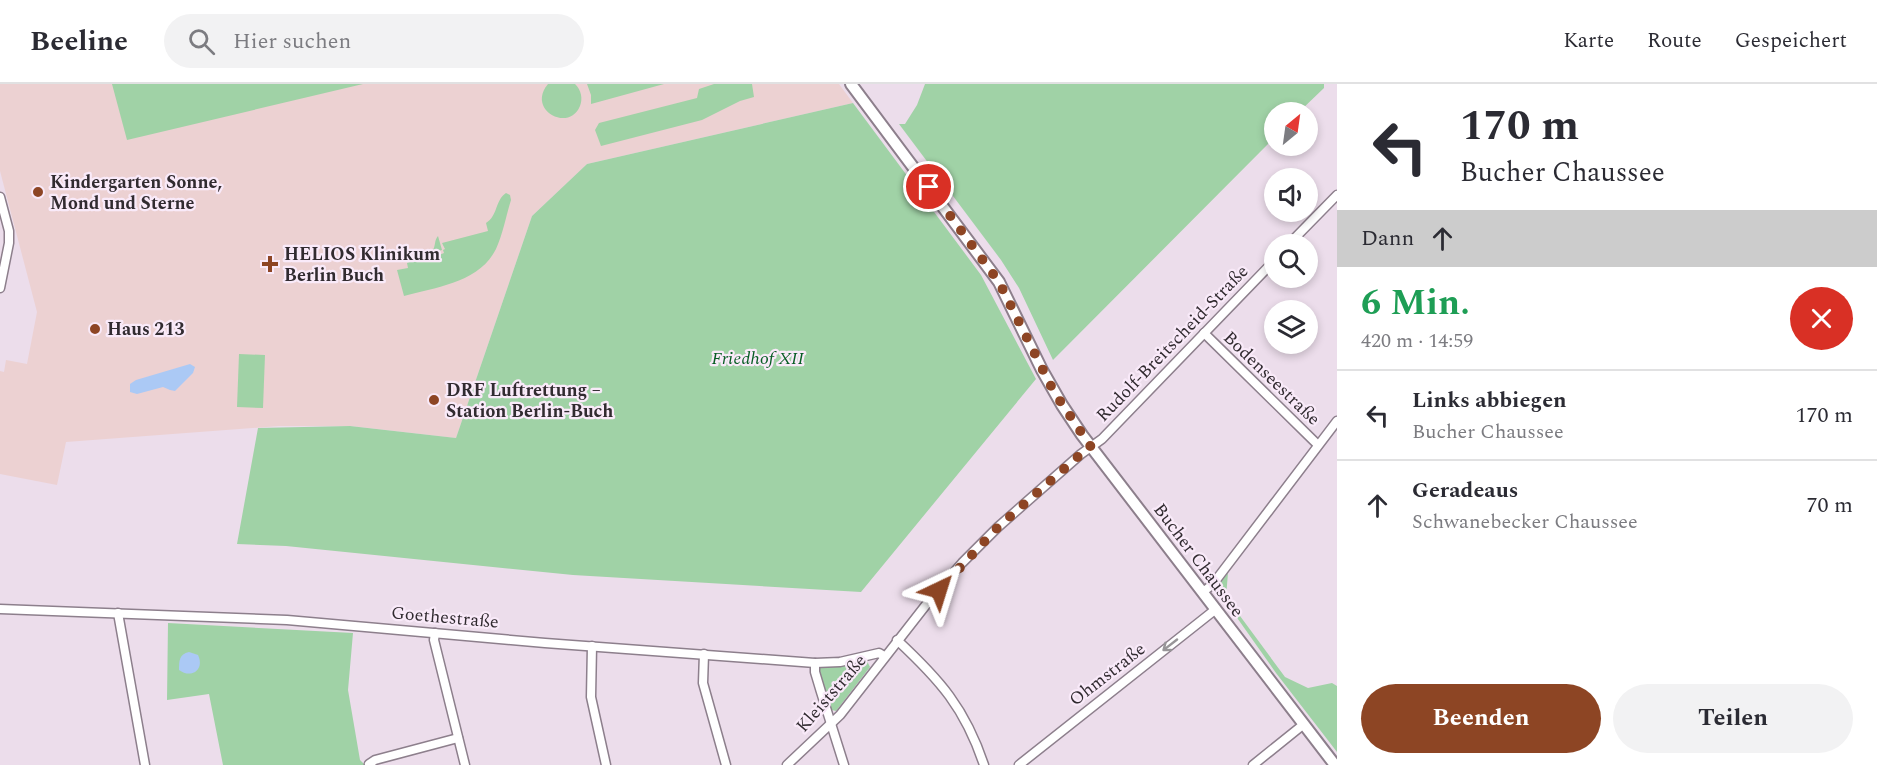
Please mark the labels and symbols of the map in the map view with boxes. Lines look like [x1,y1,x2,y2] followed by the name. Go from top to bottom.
[1264,102,1318,156] north arrow
[903,161,954,212] pin
[50,169,222,217] place label: Kindergarten Sonne, Mond und Sterne
[31,185,45,199] marker: Kindergarten Sonne, Mond und Sterne
[284,241,440,289] place label: HELIOS Klinikum Berlin Buch
[261,255,279,273] marker: HELIOS Klinikum Berlin Buch
[1090,259,1255,428] street label: Rudolf-Breitscheid-Straße
[107,316,185,343] place label: Haus 213
[88,322,102,336] marker: Haus 213
[1217,325,1326,432] street label: Bodenseestraße
[712,345,805,372] park label: Friedhof XII
[446,377,613,425] place label: DRF Luftrettung – Station Berlin-Buch
[427,393,441,407] marker: DRF Luftrettung – Station Berlin-Buch
[1147,498,1250,623] street label: Bucher Chaussee
[907,558,971,622] position arrow
[390,599,500,636] street label: Goethestraße
[1063,636,1151,713] street label: Ohmstraße
[1162,639,1178,652] one-way arrow
[790,648,873,738] street label: Kleiststraße

